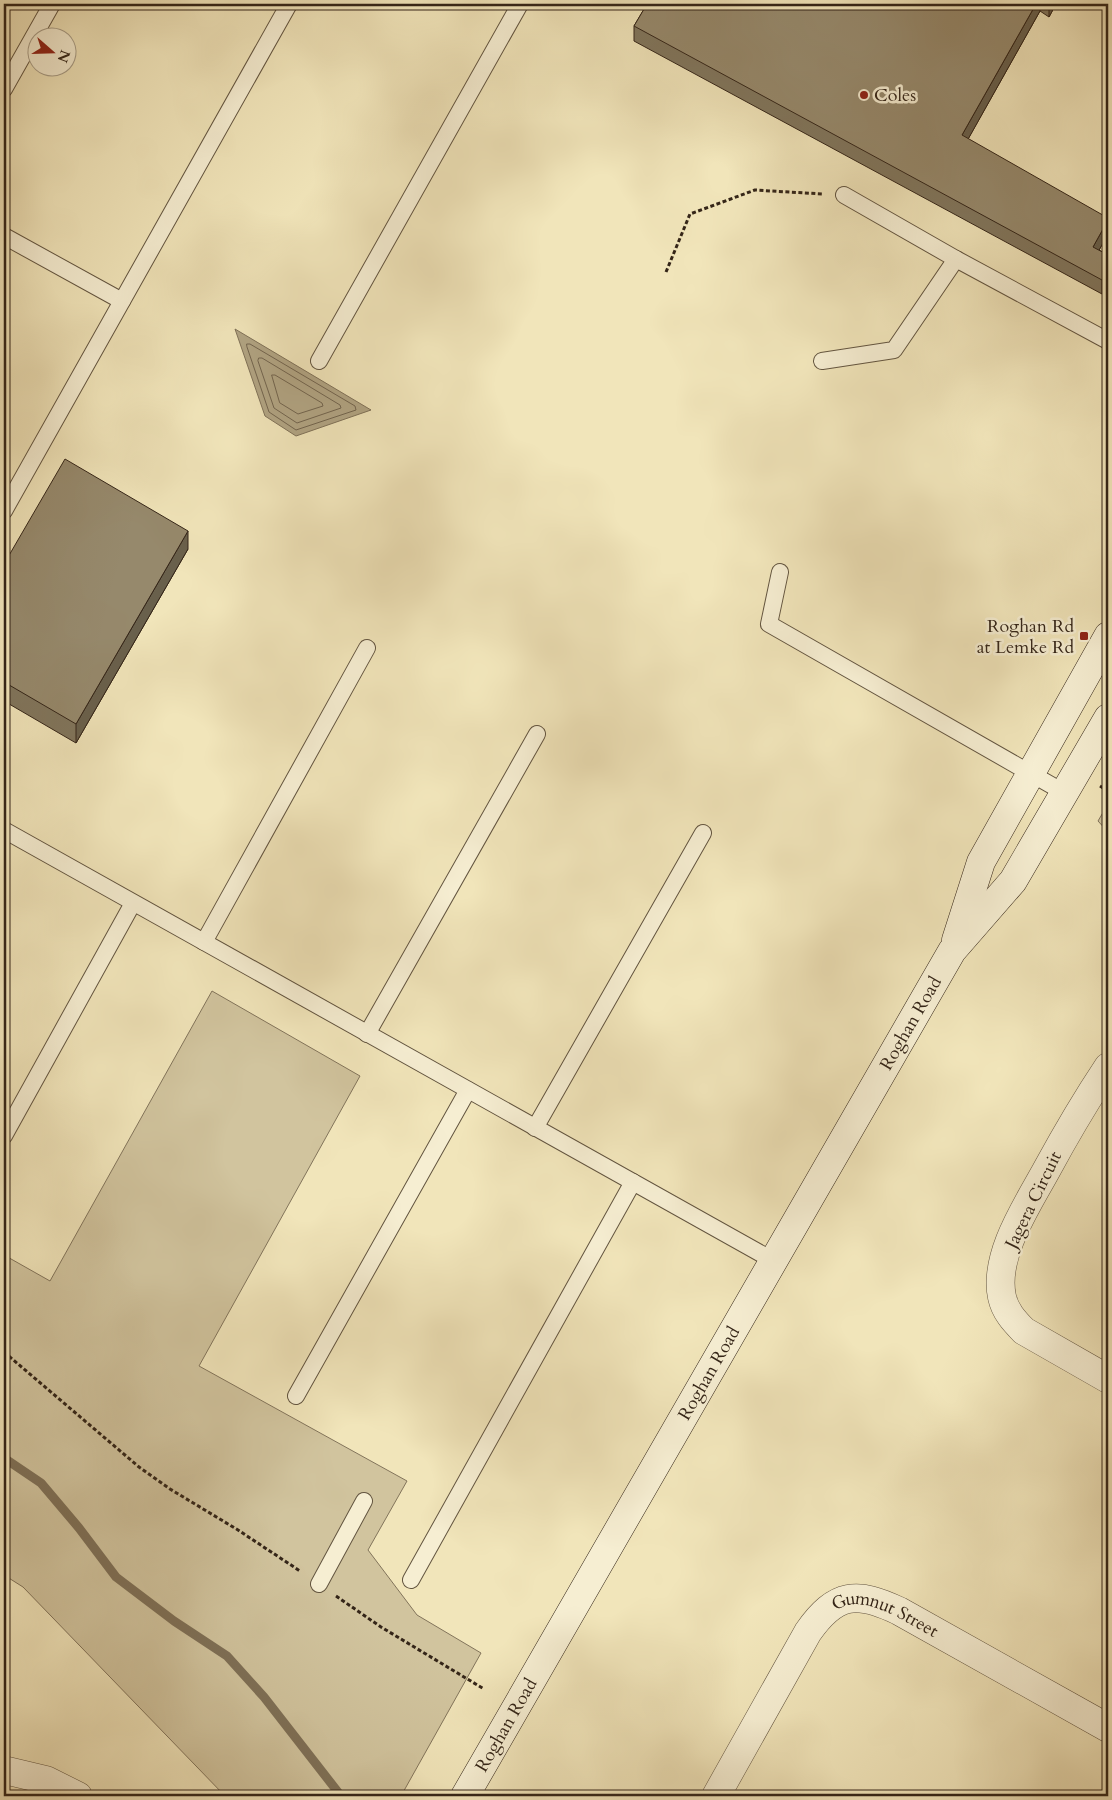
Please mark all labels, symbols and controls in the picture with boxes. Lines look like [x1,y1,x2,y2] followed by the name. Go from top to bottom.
[28,28,78,78] north arrow
[53,47,75,65] text: N
[874,83,916,108] place label: Coles
[858,89,870,101] marker: Coles
[977,614,1074,660] place label: Roghan Rd at Lemke Rd
[1078,630,1090,642] marker: Roghan Rd at Lemke Rd
[874,971,948,1075] street label: Roghan Road
[998,1147,1068,1256] street label: Jagera Circuit
[672,1322,746,1425] street label: Roghan Road
[827,1586,943,1644] street label: Gumnut Street
[469,1673,544,1777] street label: Roghan Road

